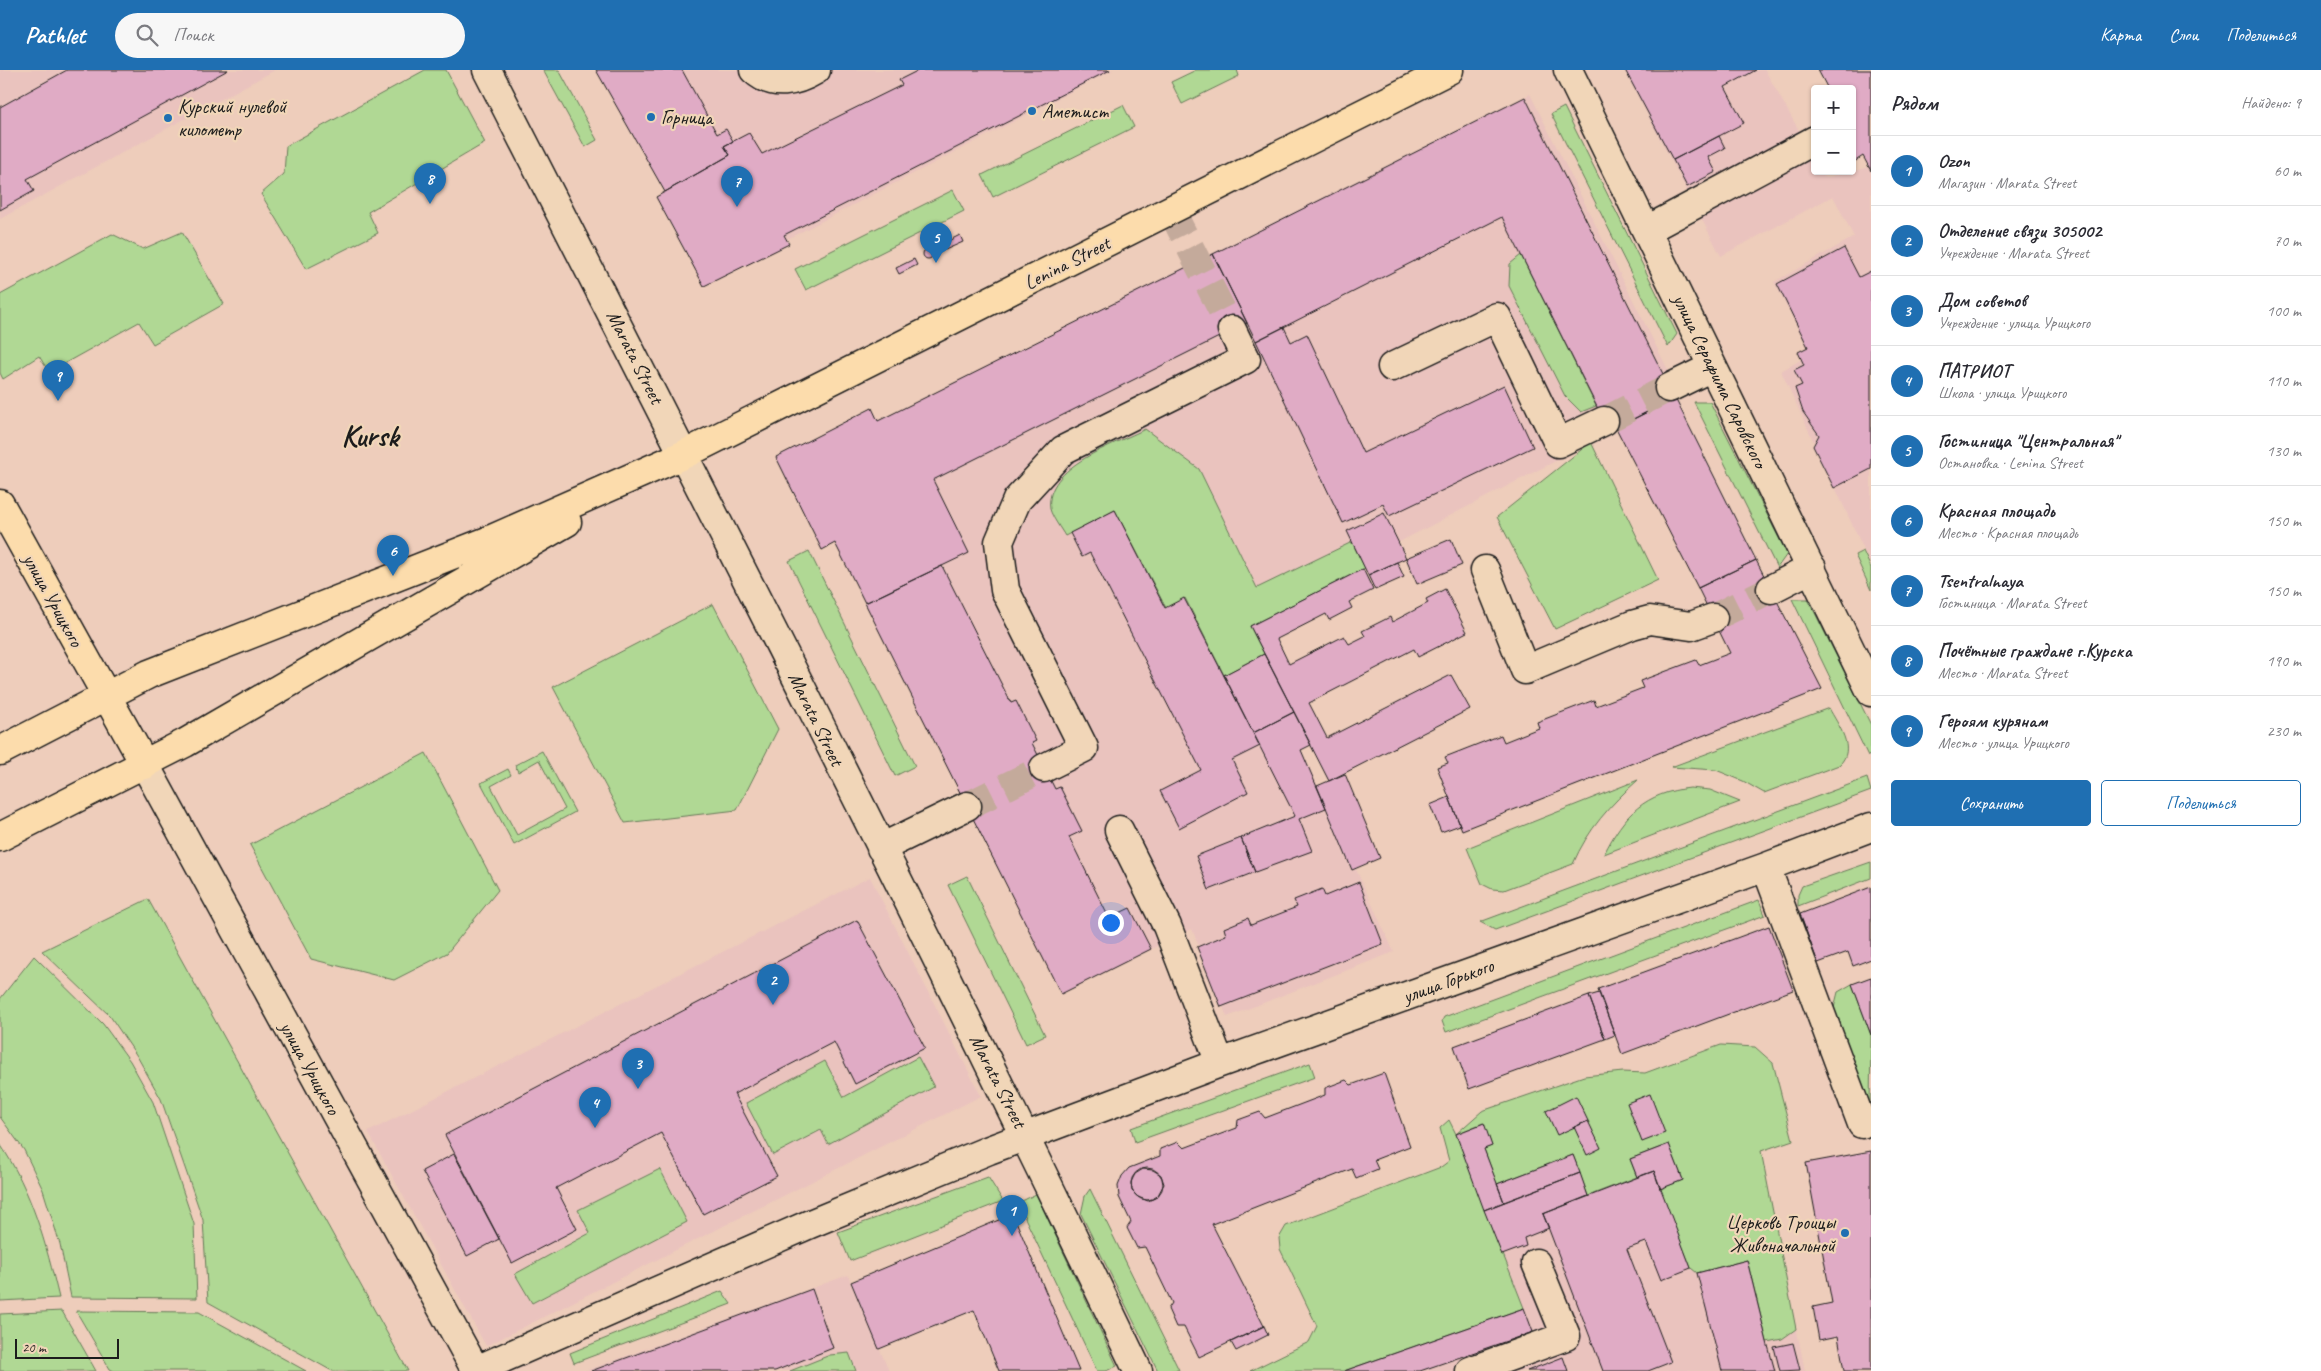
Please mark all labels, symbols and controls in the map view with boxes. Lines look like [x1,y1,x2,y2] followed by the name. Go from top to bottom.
[115,13,465,58] search box
[25,20,85,50] text: Pathlet
[133,21,161,49] icon: search
[173,23,213,47] text: Поиск
[2100,24,2141,46] text: Карта
[2169,24,2198,46] text: Слои
[2226,24,2296,46] text: Поделиться
[1811,85,1856,175] map controls
[1811,85,1856,130] button: +
[1891,90,1938,116] text: Рядом
[2241,93,2301,113] text: Найдено: 9
[178,94,288,142] place label: Курский нулевой километр
[1042,99,1110,124] place label: Аметист
[661,105,714,130] place label: Горница
[1026,105,1038,117] marker: Аметист
[645,111,657,123] marker: Горница
[162,112,174,124] marker: Курский нулевой километр
[1811,130,1856,175] button: −
[1938,149,1970,173] text: Ozon
[1903,161,1911,181] text: 1
[2274,161,2301,181] text: 60 m
[414,163,446,204] pin: 8
[721,166,753,207] pin: 7
[1938,173,2076,193] text: Магазин · Marata Street
[1938,219,2102,243] text: Отделение связи 305002
[920,222,952,263] pin: 5
[1020,230,1116,295] street label: Lenina Street
[1903,231,1911,251] text: 2
[2274,231,2301,251] text: 70 m
[1938,243,2089,263] text: Учреждение · Marata Street
[1667,289,1774,474] street label: улица Серафима Саровского
[1938,289,2026,313] text: Дом советов
[1903,301,1911,321] text: 3
[2267,301,2301,321] text: 100 m
[601,306,670,410] street label: Marata Street
[1938,313,2090,333] text: Учреждение · улица Урицкого
[1938,359,2010,383] text: ПАТРИОТ
[42,360,74,401] pin: 9
[1903,371,1911,391] text: 4
[2267,371,2301,391] text: 110 m
[1938,383,2066,403] text: Школа · улица Урицкого
[341,417,401,455] district label: Kursk
[1938,429,2118,453] text: Гостиница "Центральная"
[1904,441,1910,461] text: 5
[2267,441,2301,461] text: 130 m
[1938,453,2083,473] text: Остановка · Lenina Street
[1938,499,2055,523] text: Красная площадь
[1903,511,1911,531] text: 6
[2267,511,2301,531] text: 150 m
[1938,523,2078,543] text: Место · Красная площадь
[377,535,409,576] pin: 6
[17,548,89,652] street label: улица Урицкого
[1938,569,2023,593] text: Tsentralnaya
[1903,581,1911,601] text: 7
[2267,581,2301,601] text: 150 m
[1938,593,2087,613] text: Гостиница · Marata Street
[1938,639,2132,663] text: Почётные граждане г.Курска
[1903,651,1911,671] text: 8
[2267,651,2301,671] text: 190 m
[1938,663,2068,683] text: Место · Marata Street
[783,668,850,772] street label: Marata Street
[1938,709,2047,733] text: Героям курянам
[1903,721,1911,741] text: 9
[2267,721,2301,741] text: 230 m
[1938,733,2069,753] text: Место · улица Урицкого
[1891,780,2091,826] button: Сохранить
[2101,780,2301,826] button: Поделиться
[1098,910,1124,936] your location
[1398,953,1498,1009] street label: улица Горького
[757,964,789,1005] pin: 2
[274,1016,346,1120] street label: улица Урицкого
[964,1030,1033,1134] street label: Marata Street
[622,1048,654,1089] pin: 3
[579,1087,611,1128] pin: 4
[996,1195,1028,1236] pin: 1
[1726,1210,1837,1258] place label: Церковь Троицы Живоначальной
[1839,1227,1851,1239] marker: Церковь Троицы Живоначальной
[15,1336,119,1359] scale bar
[22,1339,46,1356] text: 20 m

